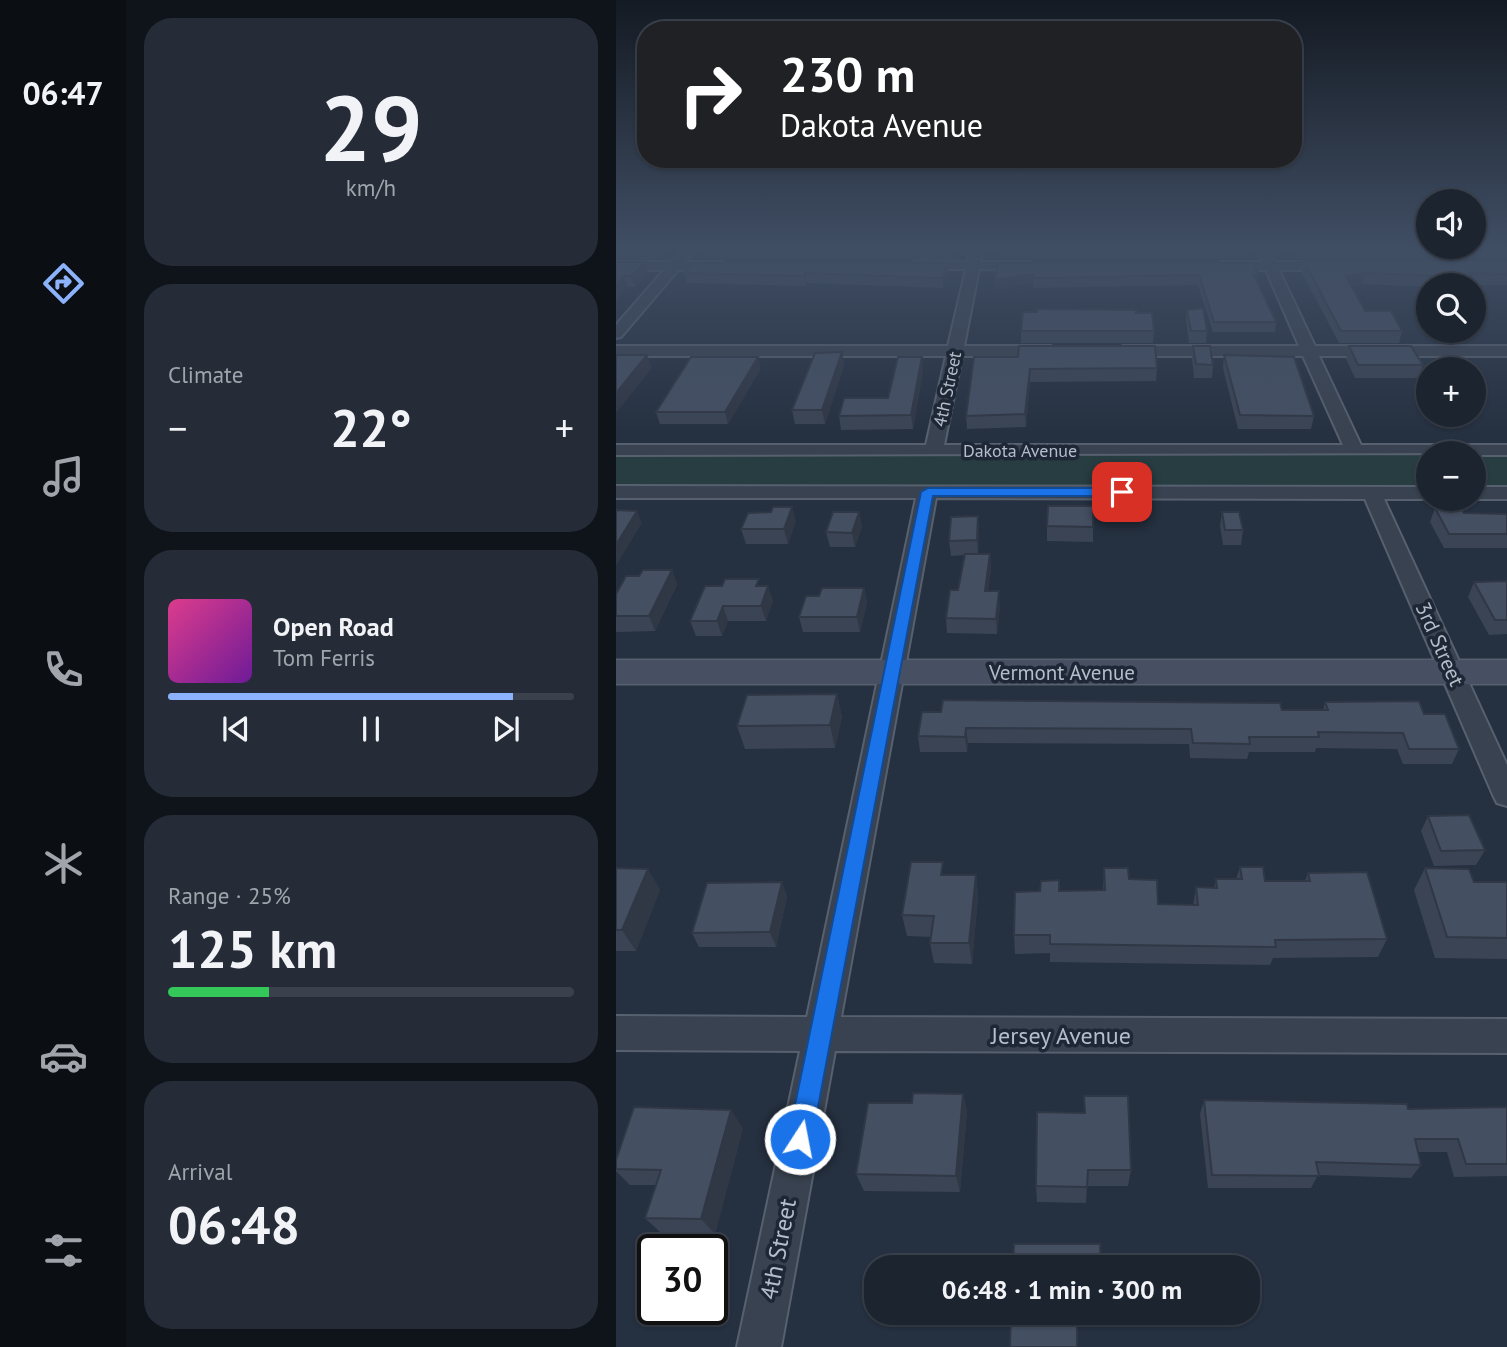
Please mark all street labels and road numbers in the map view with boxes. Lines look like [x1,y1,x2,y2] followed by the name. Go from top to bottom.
[928,349,966,429] street label: 4th Street
[963,439,1077,462] street label: Dakota Avenue
[1410,598,1470,690] street label: 3rd Street
[988,659,1135,686] street label: Vermont Avenue
[990,1020,1131,1051] street label: Jersey Avenue
[753,1196,803,1302] street label: 4th Street

